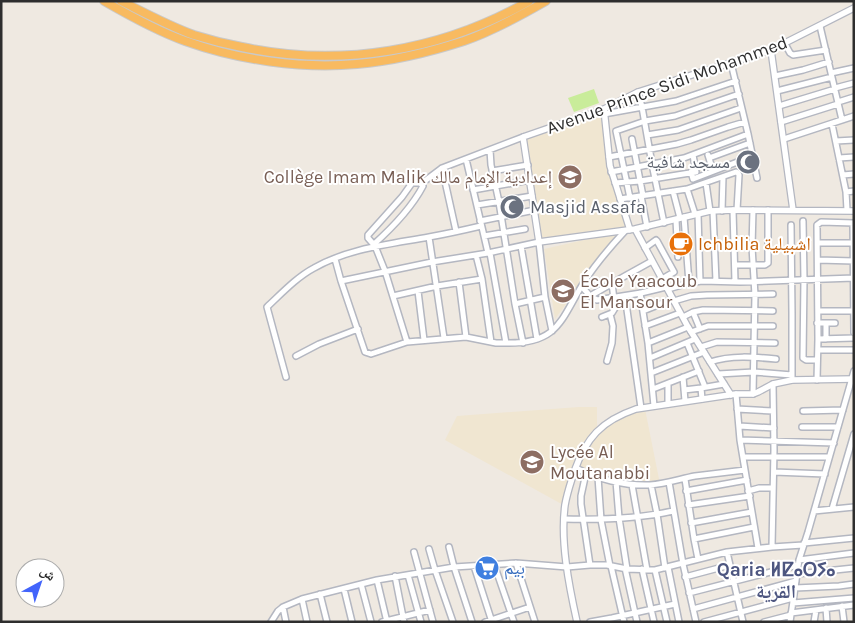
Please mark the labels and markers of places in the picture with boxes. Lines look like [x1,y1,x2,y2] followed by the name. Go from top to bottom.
[735,149,761,175] mosque icon: مسجد شافية
[646,151,730,173] place label: مسجد شافية
[557,164,583,190] school or university icon: Collège Imam Malik إعدادية الإمام مالك
[264,166,552,189] place label: Collège Imam Malik إعدادية الإمام مالك
[499,194,525,220] mosque icon: Masjid Assafa
[530,196,646,218] place label: Masjid Assafa
[668,231,694,257] cafe icon: Ichbilia اشبيلية
[698,233,811,255] place label: Ichbilia اشبيلية
[580,269,697,313] place label: École Yaacoub El Mansour
[550,278,576,304] school or university icon: École Yaacoub El Mansour
[550,441,650,484] place label: Lycée Al Moutanabbi
[519,449,545,475] school or university icon: Lycée Al Moutanabbi
[474,555,500,581] supermarket icon: بيم
[504,557,525,580] place label: بيم

